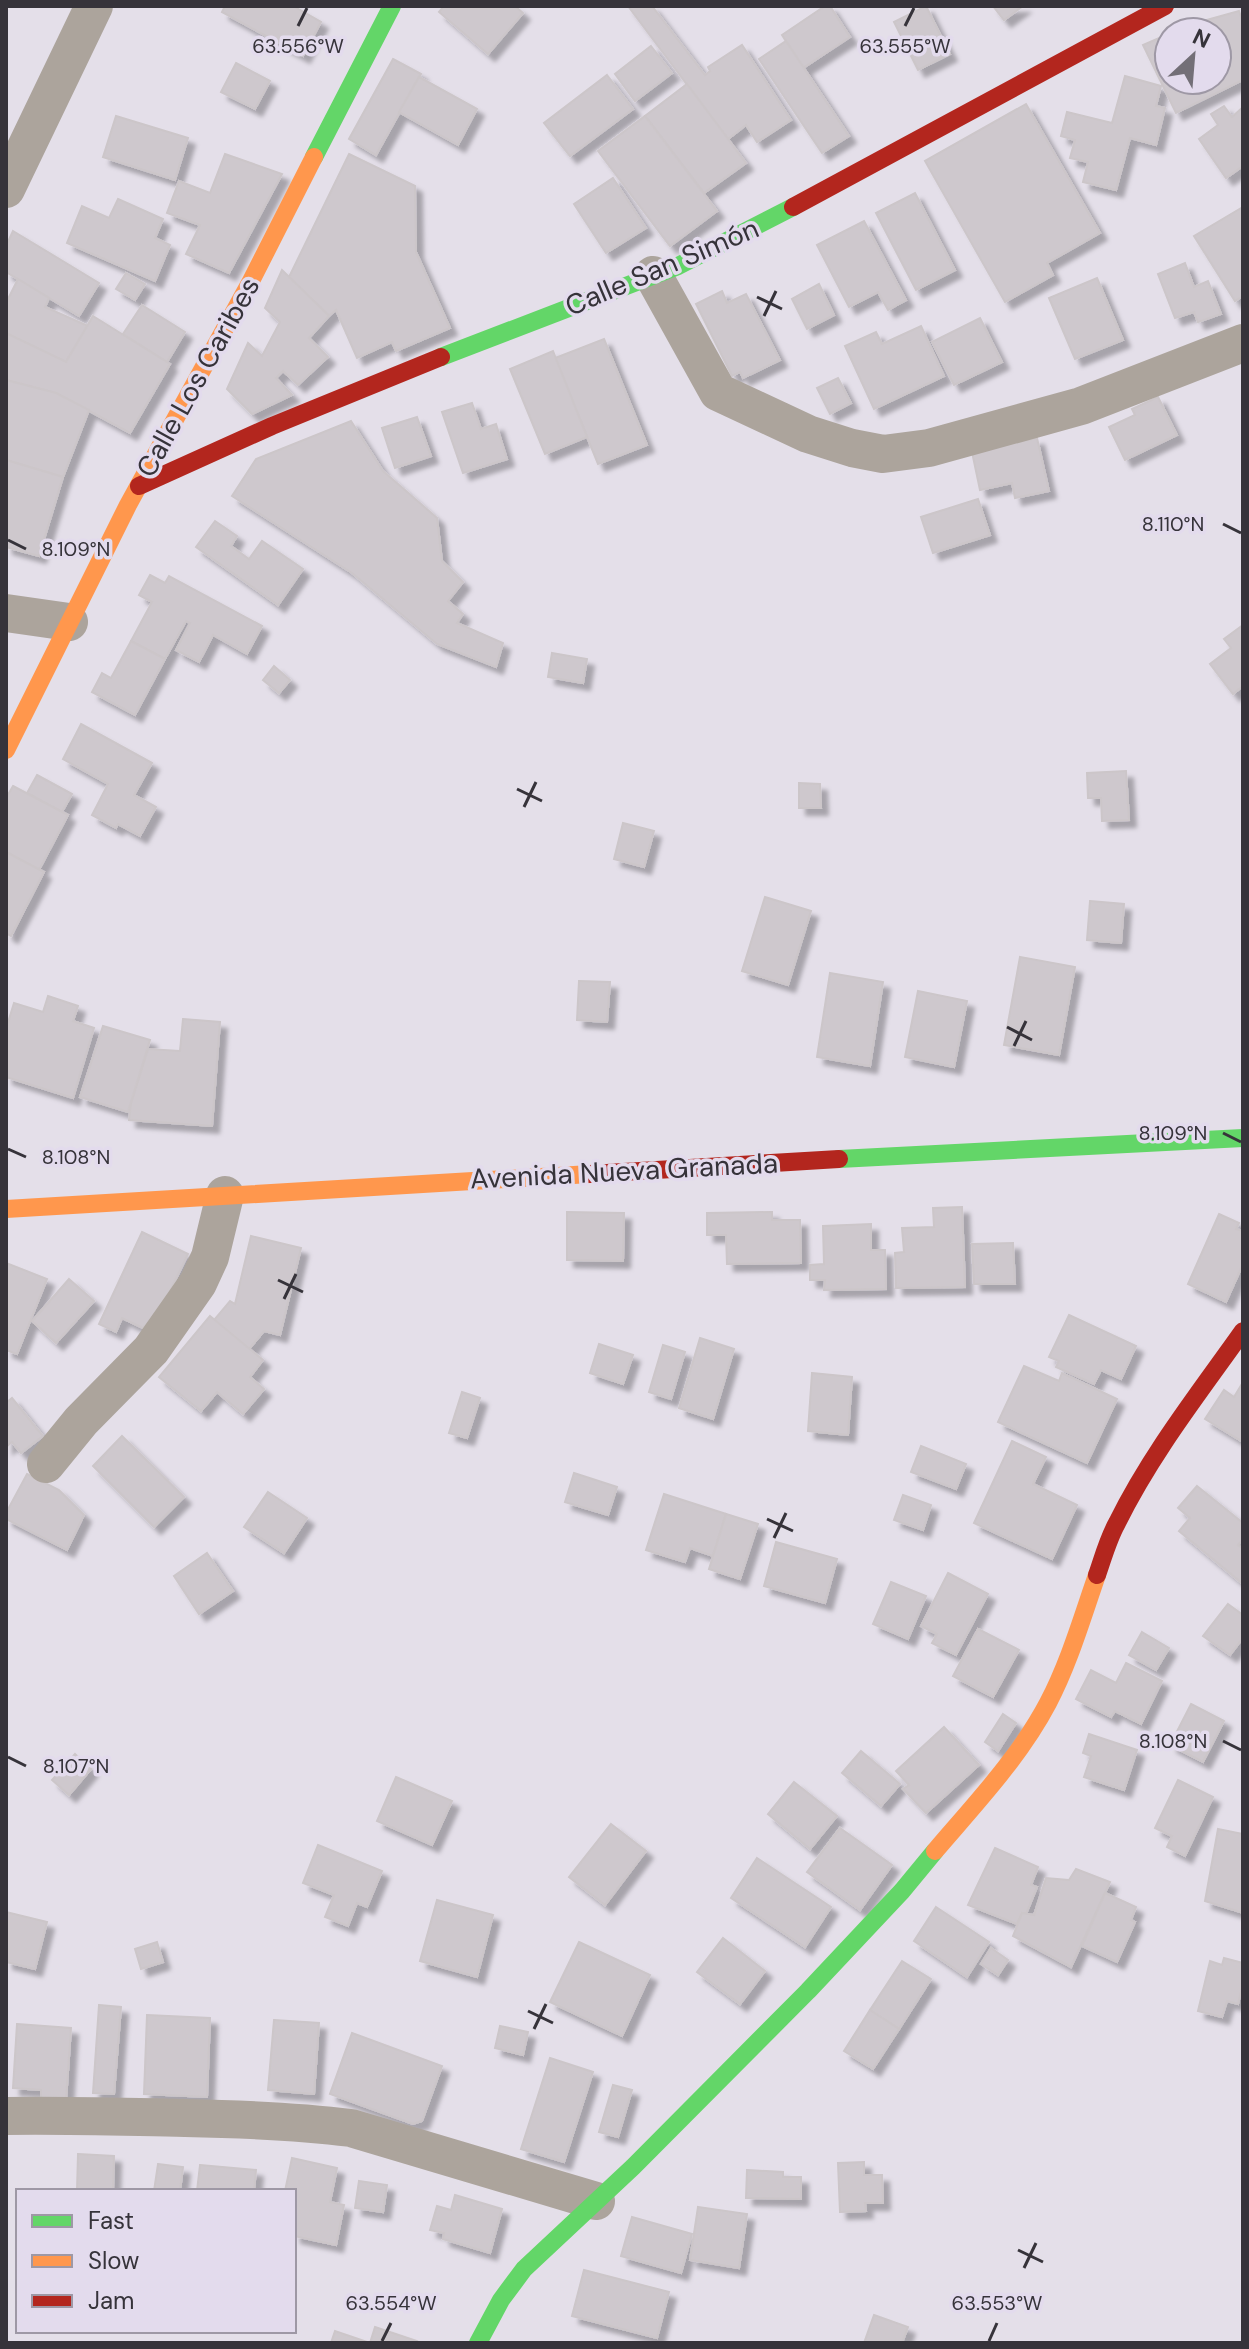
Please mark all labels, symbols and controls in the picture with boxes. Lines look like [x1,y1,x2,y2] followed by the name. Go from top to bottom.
[1153,16,1233,96] north arrow
[1188,22,1215,55] text: N
[252,33,344,59] text: 63.556°W
[859,33,951,59] text: 63.555°W
[560,210,764,324] street label: Calle San Simón
[128,270,268,484] street label: Calle Los Caribes
[1142,511,1204,537] text: 8.110°N
[42,536,110,562] text: 8.109°N
[1139,1120,1207,1146] text: 8.109°N
[42,1144,110,1170] text: 8.108°N
[469,1144,779,1198] street label: Avenida Nueva Granada
[1139,1728,1207,1754] text: 8.108°N
[43,1753,109,1779] text: 8.107°N
[16,2189,296,2333] legend
[88,2205,134,2236] text: Fast
[88,2245,139,2276] text: Slow
[88,2285,134,2316] text: Jam
[345,2290,437,2316] text: 63.554°W
[952,2290,1042,2316] text: 63.553°W

